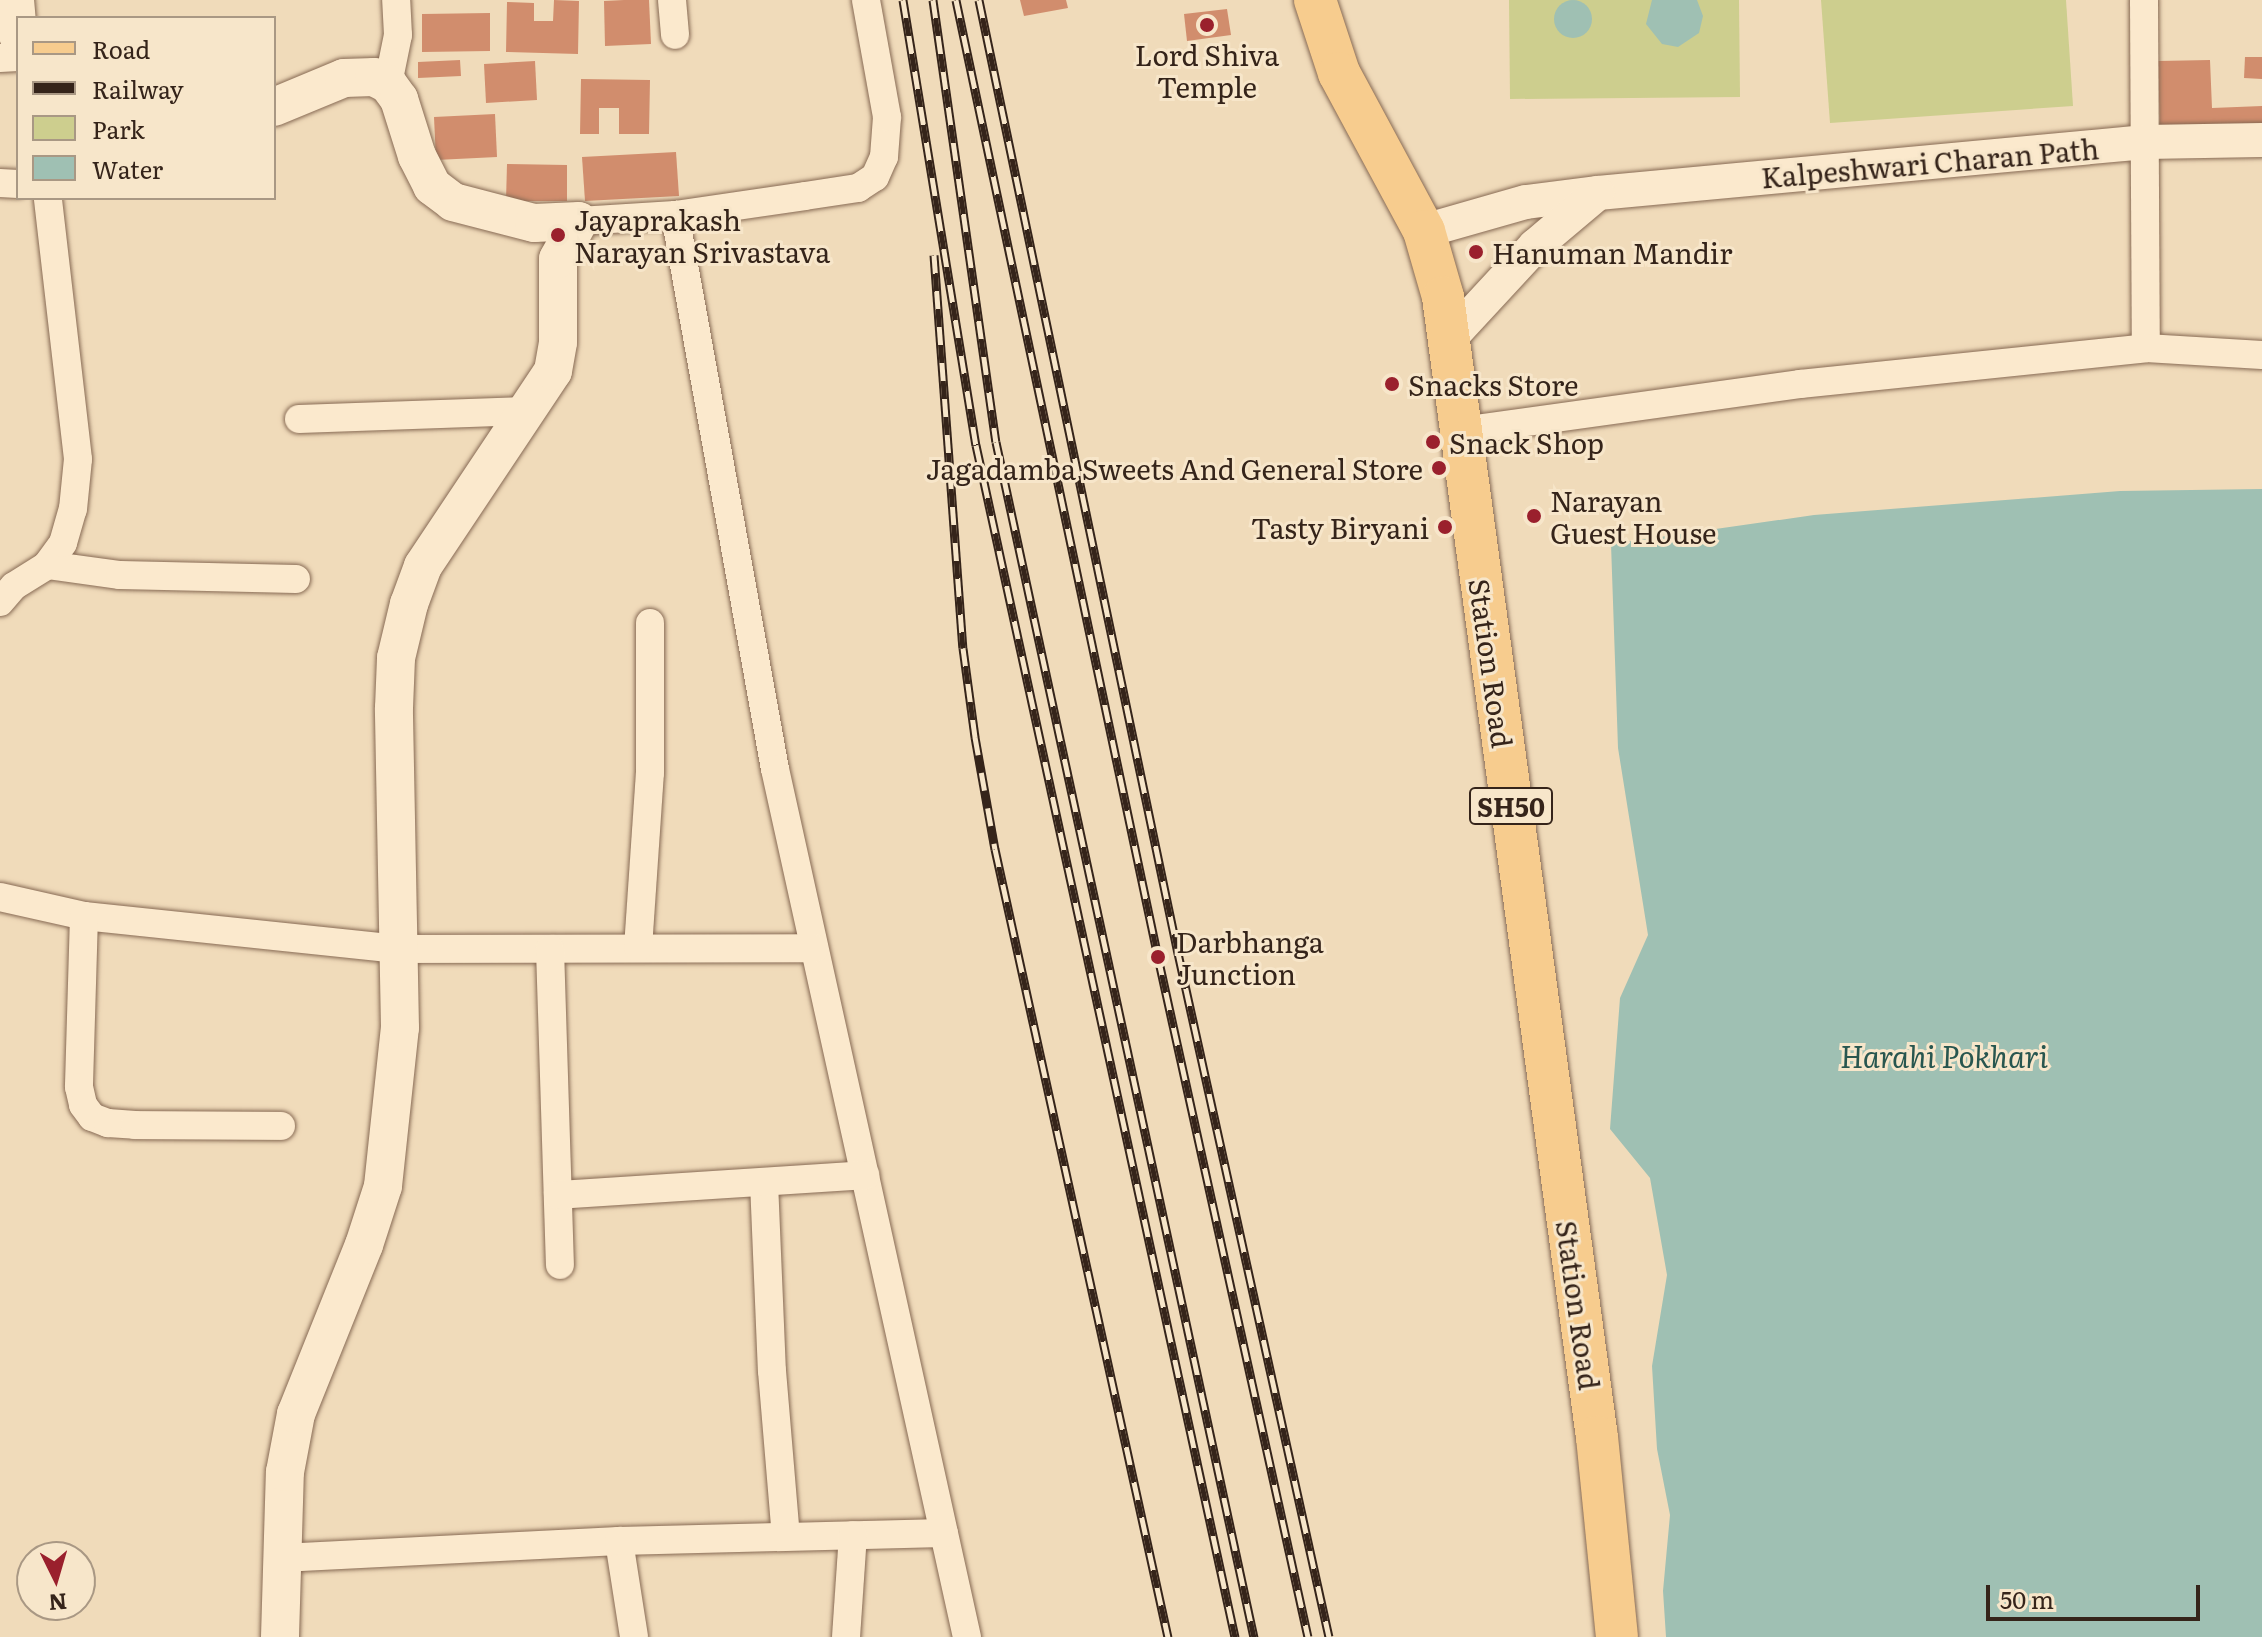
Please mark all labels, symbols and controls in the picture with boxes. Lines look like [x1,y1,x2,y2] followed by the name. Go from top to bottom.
[16,16,276,200] legend
[1198,16,1216,34] marker: Lord Shiva Temple
[92,31,150,66] text: Road
[1135,37,1279,103] place label: Lord Shiva Temple
[92,71,184,106] text: Railway
[92,111,145,146] text: Park
[1760,130,2100,194] street label: Kalpeshwari Charan Path
[92,151,163,186] text: Water
[574,202,830,268] place label: Jayaprakash Narayan Srivastava
[549,226,567,244] marker: Jayaprakash Narayan Srivastava
[1492,235,1732,269] place label: Hanuman Mandir
[1467,243,1485,261] marker: Hanuman Mandir
[1408,367,1579,401] place label: Snacks Store
[1383,375,1401,393] marker: Snacks Store
[1449,425,1604,459] place label: Snack Shop
[1424,433,1442,451] marker: Snack Shop
[926,451,1423,485] place label: Jagadamba Sweets And General Store
[1430,459,1448,477] marker: Jagadamba Sweets And General Store
[1550,483,1717,549] place label: Narayan Guest House
[1525,507,1543,525] marker: Narayan Guest House
[1251,510,1429,544] place label: Tasty Biryani
[1436,518,1454,536] marker: Tasty Biryani
[1463,576,1521,750] street label: Station Road
[1469,784,1553,828] road number: SH50
[1176,924,1324,990] place label: Darbhanga Junction
[1147,946,1169,968] marker: Darbhanga Junction
[1840,1037,2048,1073] water label: Harahi Pokhari
[1550,1218,1608,1392] street label: Station Road
[16,1541,96,1621] north arrow
[1990,1569,2204,1619] scale bar
[2000,1581,2054,1616] text: 50 m
[47,1586,69,1621] text: N

